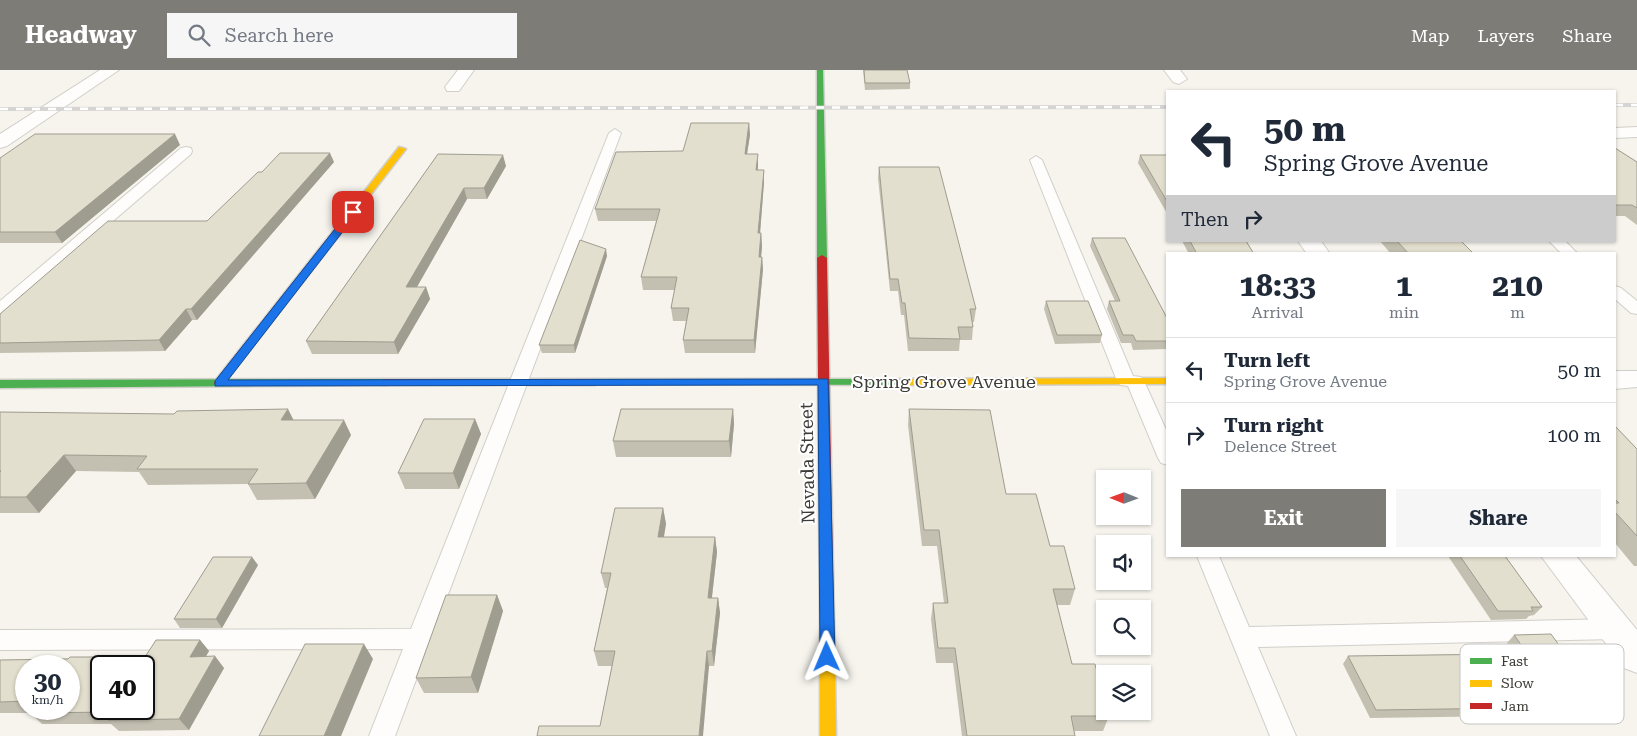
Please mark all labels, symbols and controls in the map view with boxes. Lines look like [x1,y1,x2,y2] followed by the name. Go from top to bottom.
[167,13,517,58] search box
[25,21,137,49] text: Headway
[185,21,213,49] icon: search
[225,24,334,47] text: Search here
[1411,25,1450,46] text: Map
[1478,25,1534,46] text: Layers
[1562,25,1612,46] text: Share
[1264,109,1346,150] text: 50 m
[1181,110,1246,175] icon: left
[1264,151,1488,176] text: Spring Grove Avenue
[332,191,374,233] pin
[339,198,367,226] icon: arrive
[1239,205,1267,233] icon: right
[1181,208,1229,231] text: Then
[1239,268,1316,303] text: 18:33
[1396,268,1412,303] text: 1
[1492,268,1543,303] text: 210
[1252,303,1304,322] text: Arrival
[1389,303,1419,322] text: min
[1510,303,1525,322] text: m
[1224,349,1310,372] text: Turn left
[1181,356,1209,384] icon: left
[1558,359,1601,382] text: 50 m
[852,371,1036,392] street label: Spring Grove Avenue
[1224,372,1387,391] text: Spring Grove Avenue
[795,402,819,524] street label: Nevada Street
[1224,414,1324,437] text: Turn right
[1181,421,1209,449] icon: right
[1547,424,1601,447] text: 100 m
[1224,437,1337,456] text: Delence Street
[1096,470,1151,525] north arrow
[1096,470,1151,720] map controls
[1181,489,1386,547] button: Exit
[1396,489,1601,547] button: Share
[1096,535,1151,590] button: sound
[1096,600,1151,655] button: search
[800,630,852,682] position arrow
[1460,644,1624,724] legend
[1501,653,1528,669] text: Fast
[90,655,155,720] speed limit sign: 40
[1096,665,1151,720] button: layers
[33,667,62,696] text: 30
[1501,675,1534,691] text: Slow
[31,693,64,707] text: km/h
[1501,698,1529,714] text: Jam

